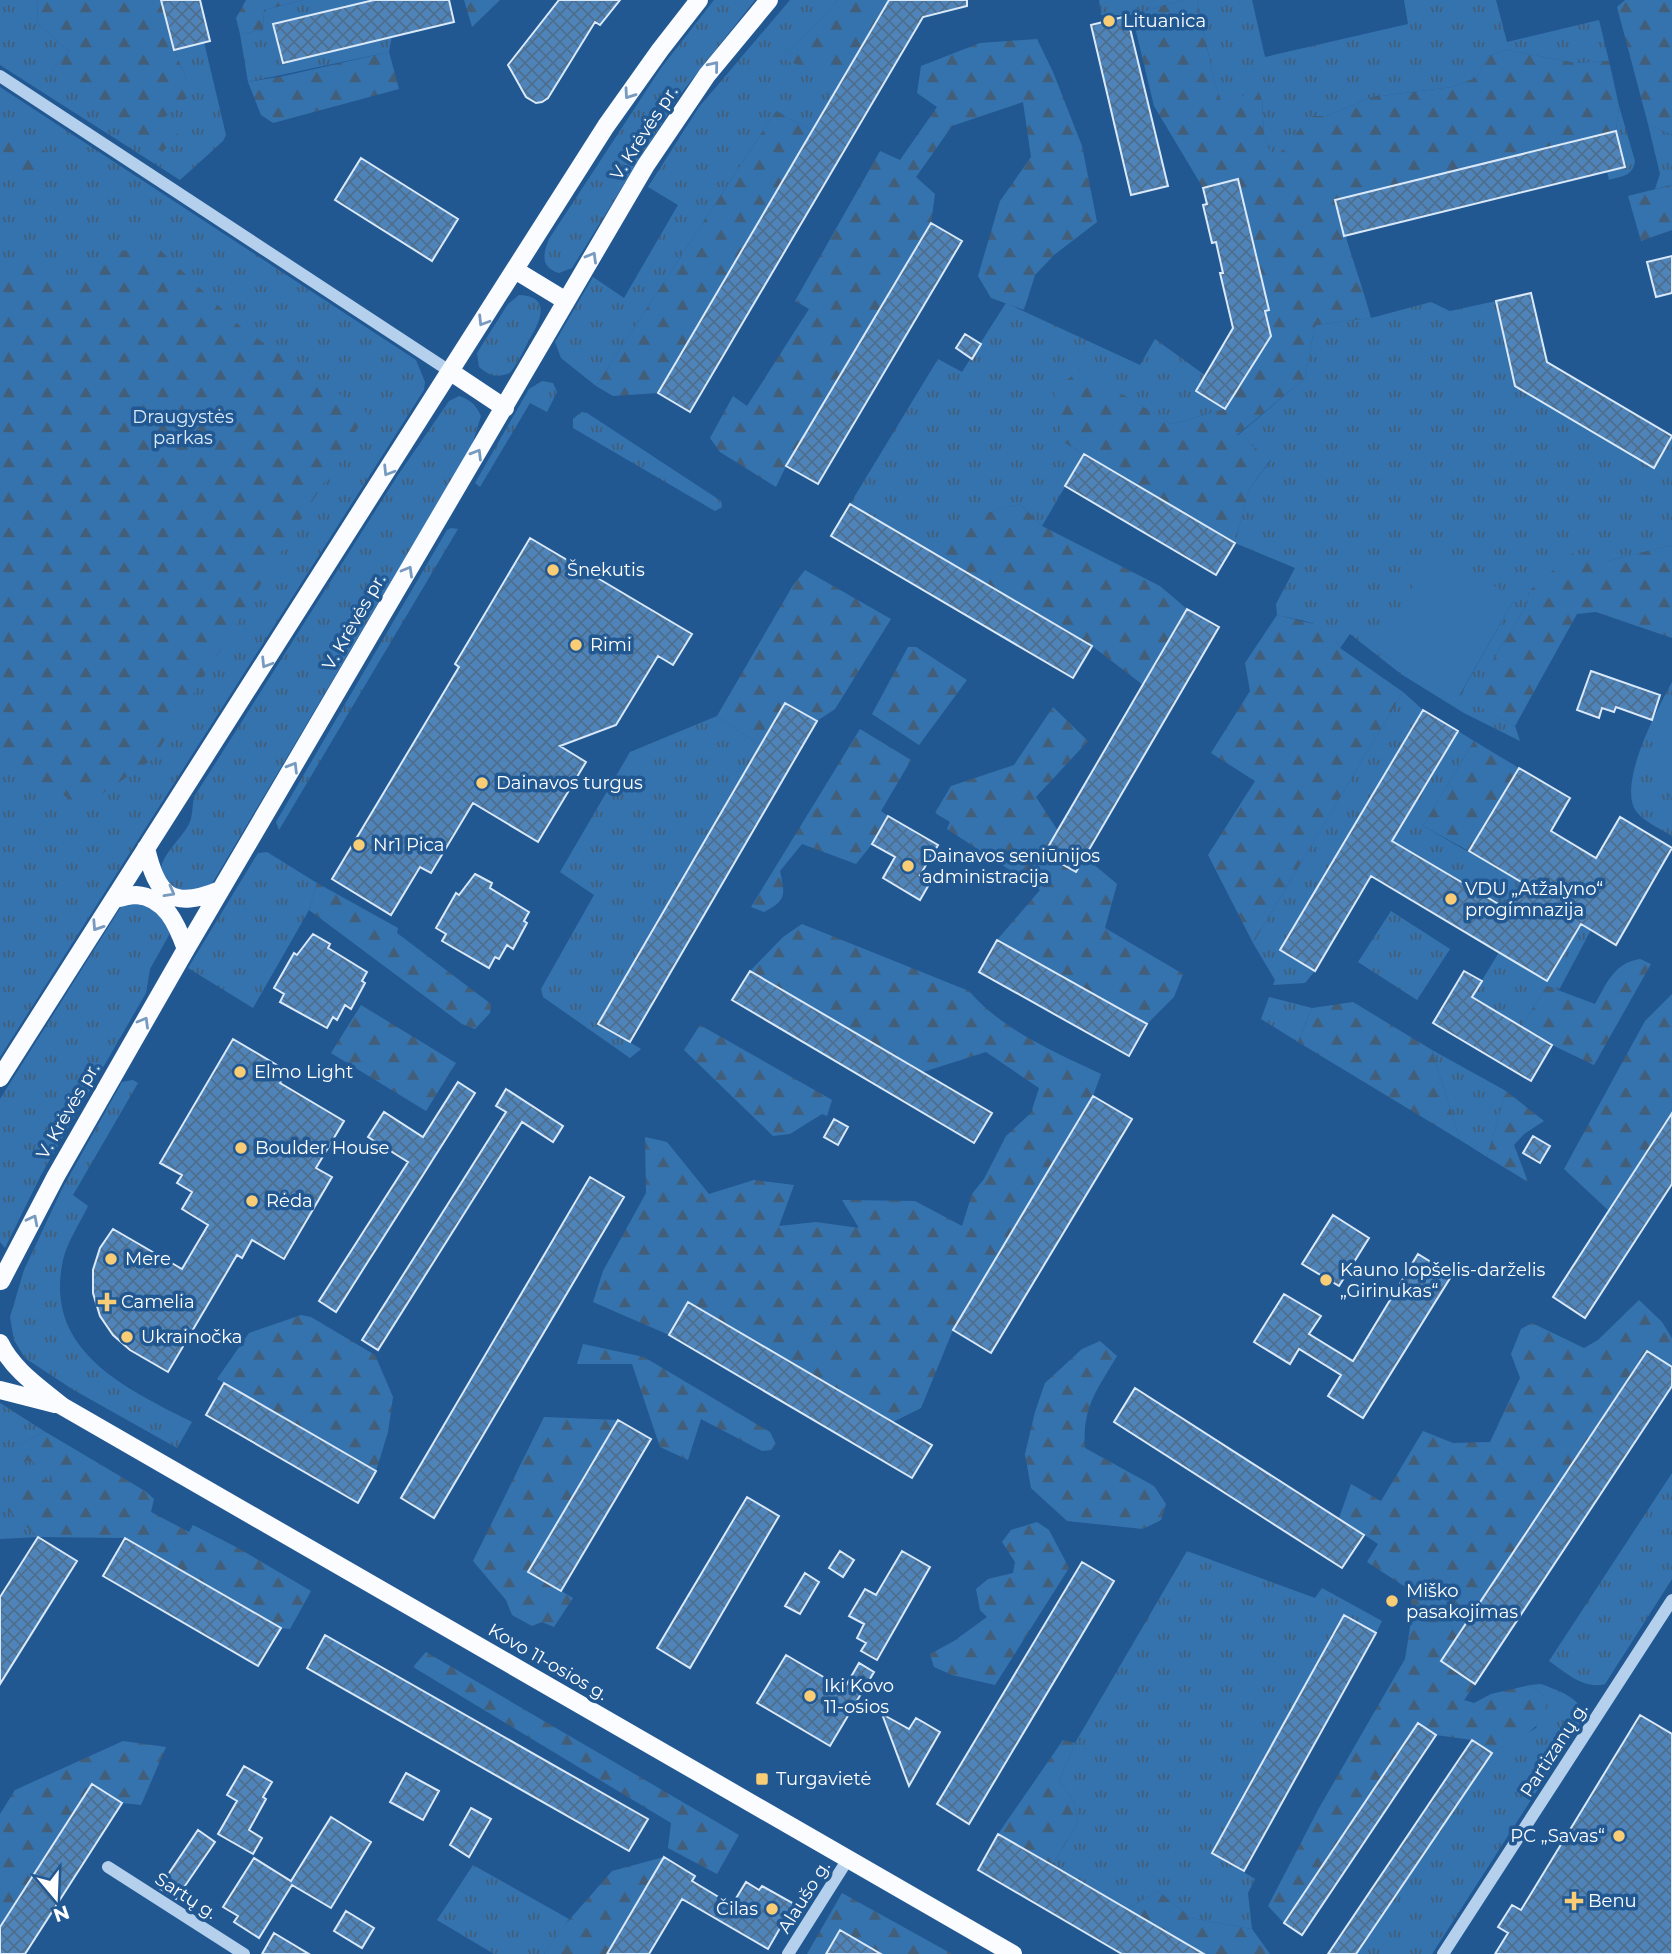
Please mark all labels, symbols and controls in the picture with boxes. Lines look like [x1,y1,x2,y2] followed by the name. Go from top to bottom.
[1123,10,1206,32] place label: Lituanica
[1101,13,1117,29] marker: Lituanica
[706,61,719,74] one-way arrow
[605,82,683,184] street label: V. Krėvės pr.
[625,86,637,99] one-way arrow
[583,252,596,265] one-way arrow
[479,313,492,326] one-way arrow
[132,406,234,449] park label: Draugystės parkas
[469,448,482,461] one-way arrow
[383,463,396,476] one-way arrow
[567,559,645,581] place label: Šnekutis
[545,562,561,578] marker: Šnekutis
[400,565,413,578] one-way arrow
[318,570,390,674] street label: V. Krėvės pr.
[590,634,632,656] place label: Rimi
[568,637,584,653] marker: Rimi
[261,655,274,668] one-way arrow
[285,761,298,774] one-way arrow
[496,772,643,794] place label: Dainavos turgus
[474,775,490,791] marker: Dainavos turgus
[373,834,444,856] place label: Nr1 Pica
[351,837,367,853] marker: Nr1 Pica
[922,845,1100,888] place label: Dainavos seniūnijos administracija
[900,858,916,874] marker: Dainavos seniūnijos administracija
[1465,878,1603,921] place label: VDU „Atžalyno“ progimnazija
[163,884,175,898] one-way arrow
[1443,891,1459,907] marker: VDU „Atžalyno“ progimnazija
[92,918,105,931] one-way arrow
[136,1016,149,1029] one-way arrow
[32,1059,104,1163] street label: V. Krėvės pr.
[254,1061,353,1083] place label: Elmo Light
[232,1064,248,1080] marker: Elmo Light
[255,1137,390,1159] place label: Boulder House
[233,1140,249,1156] marker: Boulder House
[266,1190,313,1212] place label: Rėda
[244,1193,260,1209] marker: Rėda
[24,1215,38,1227] one-way arrow
[125,1248,171,1270] place label: Mere
[103,1251,119,1267] marker: Mere
[1340,1259,1546,1302] place label: Kauno lopšelis-darželis „Girinukas“
[1318,1272,1334,1288] marker: Kauno lopšelis-darželis „Girinukas“
[121,1291,195,1313] place label: Camelia
[99,1294,115,1310] marker: Camelia
[141,1326,242,1348] place label: Ukrainočka
[119,1329,135,1345] marker: Ukrainočka
[1406,1580,1518,1623] place label: Miško pasakojimas
[1384,1593,1400,1609] marker: Miško pasakojimas
[484,1619,612,1705] street label: Kovo 11-osios g.
[824,1675,894,1718] place label: Iki Kovo 11-osios
[802,1688,818,1704] marker: Iki Kovo 11-osios
[1515,1699,1593,1801] street label: Partizanų g.
[776,1768,871,1790] place label: Turgavietė
[754,1771,770,1787] marker: Turgavietė
[1510,1825,1605,1847] place label: PC „Savas“
[1611,1828,1627,1844] marker: PC „Savas“
[773,1857,835,1937] street label: Alaušo g.
[21,1863,91,1933] north arrow
[151,1868,221,1924] street label: Sartų g.
[1588,1890,1637,1912] place label: Benu
[1566,1893,1582,1909] marker: Benu
[716,1898,758,1920] place label: Čilas
[50,1900,72,1927] text: N
[764,1901,780,1917] marker: Čilas

